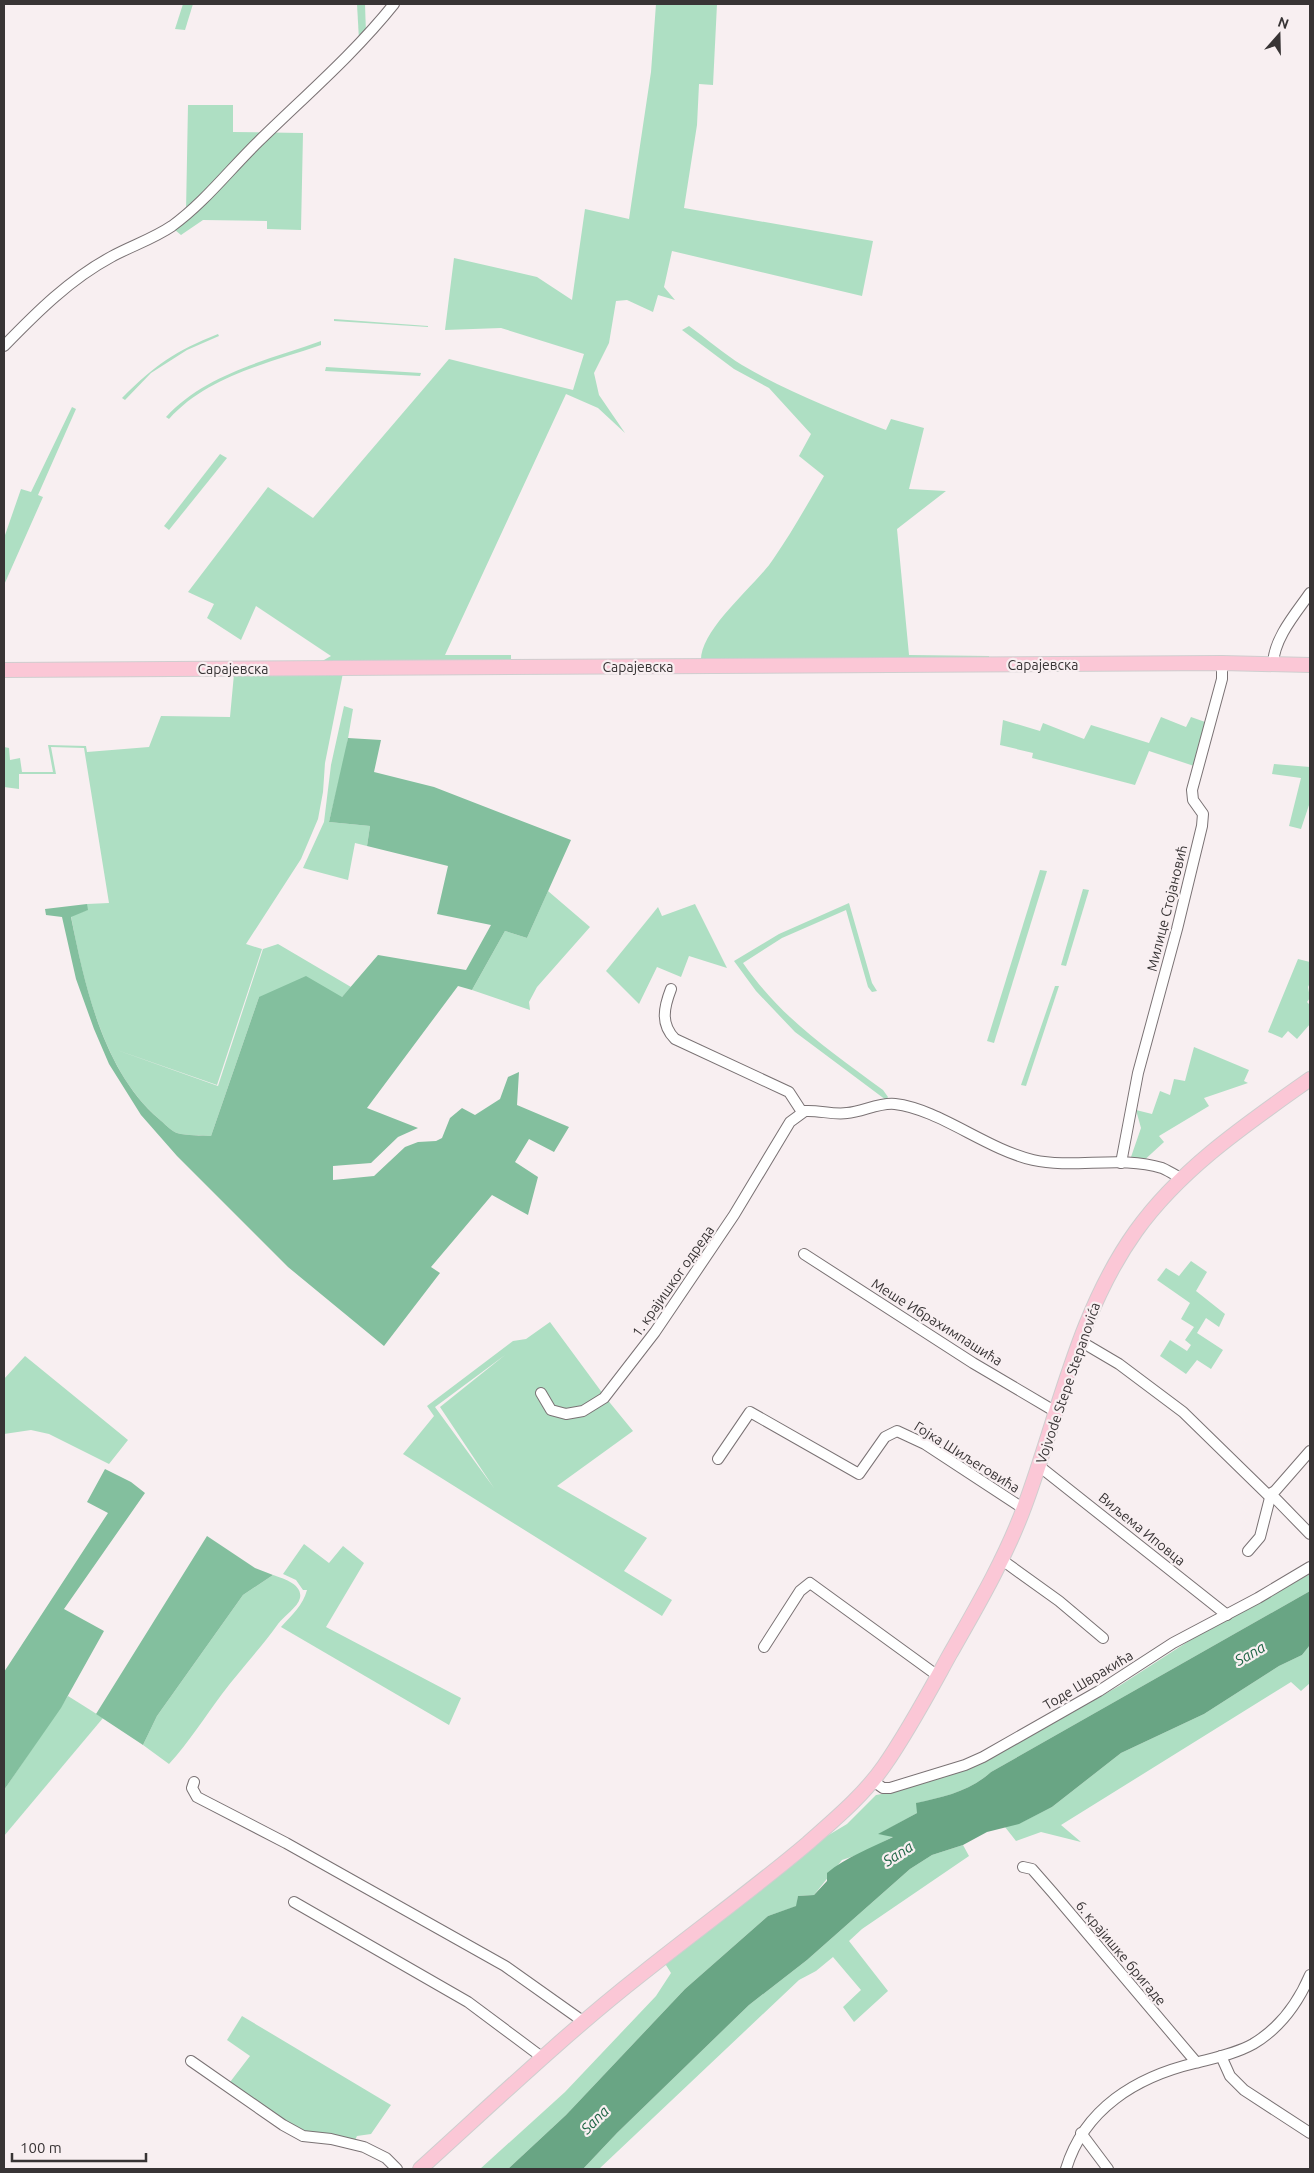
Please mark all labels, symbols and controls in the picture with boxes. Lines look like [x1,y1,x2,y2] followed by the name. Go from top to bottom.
[1254,10,1304,60] north arrow
[1276,13,1291,32] text: N
[1008,657,1078,673] street label: Сарајевска
[603,659,673,675] street label: Сарајевска
[198,661,268,677] street label: Сарајевска
[1144,843,1190,973] street label: Милице Стојановић
[629,1222,717,1340] street label: 1. крајишког одреда
[869,1275,1005,1369] street label: Меше Ибрахимпашића
[1033,1300,1103,1466] street label: Vojvode Stepe Stepanovića
[911,1418,1023,1496] street label: Гојка Шиљеговића
[1096,1489,1188,1569] street label: Виљема Иповца
[1231,1638,1268,1669] water label: Sana
[1040,1647,1136,1713] street label: Тоде Швракића
[879,1838,916,1870] water label: Sana
[1073,1897,1169,2009] street label: 6. крајишке бригаде
[577,2102,612,2138] water label: Sana
[12,2130,146,2162] scale bar
[20,2139,62,2156] text: 100 m

